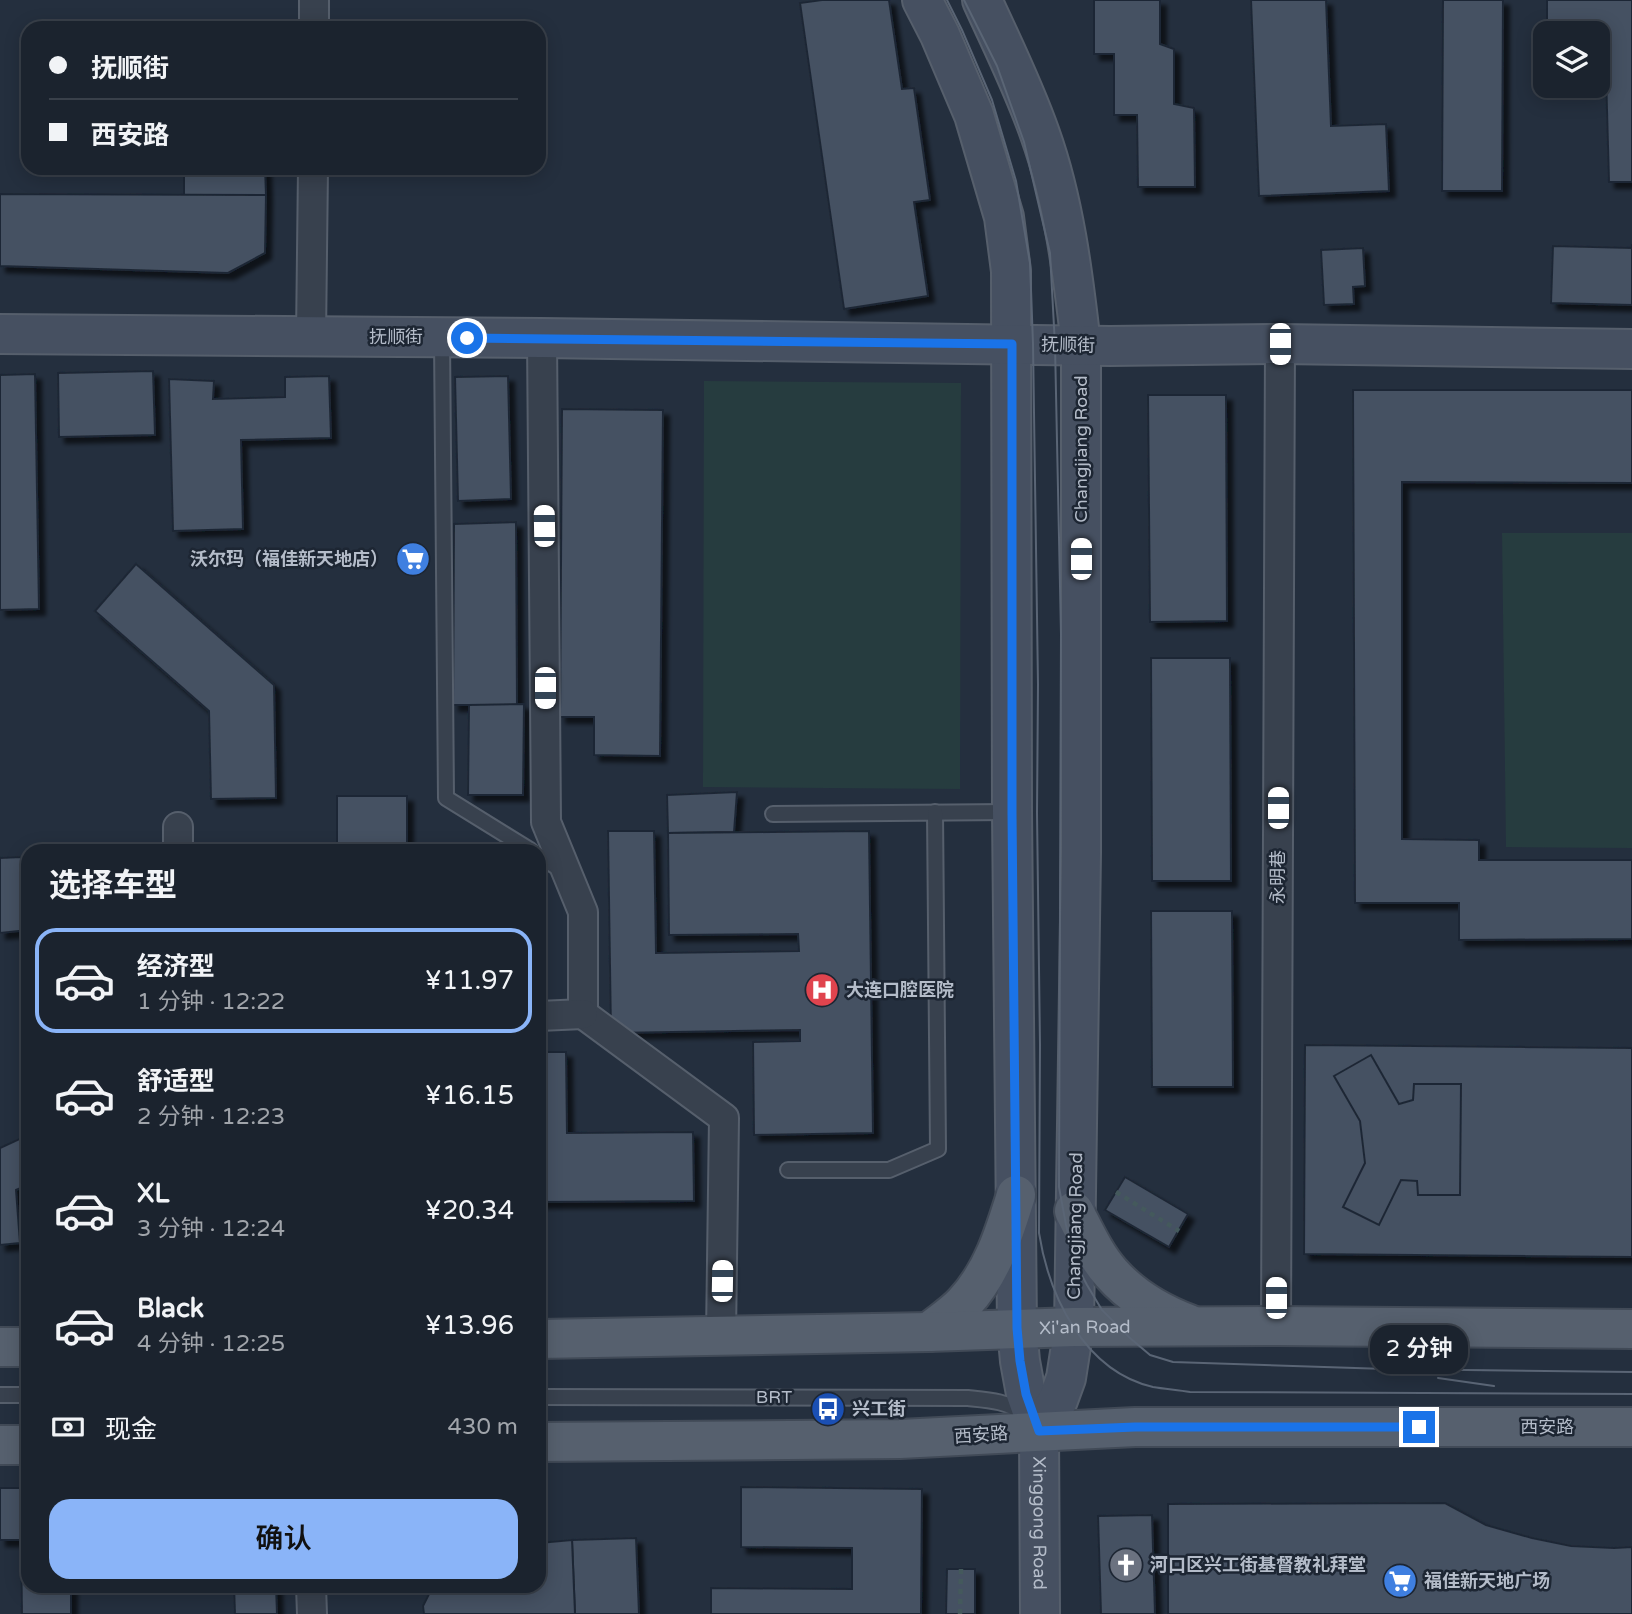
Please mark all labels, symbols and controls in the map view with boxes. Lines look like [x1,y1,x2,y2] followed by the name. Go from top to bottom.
[1533,21,1610,98] map controls
[1533,21,1610,98] button: layers
[91,53,169,84] text: 抚顺街
[91,120,169,151] text: 西安路
[451,322,483,354] route start
[1270,323,1291,365] car
[369,326,423,348] street label: 抚顺街
[1041,334,1095,356] street label: 抚顺街
[1070,375,1092,523] street label: Changjiang Road
[534,505,555,547] car
[1071,538,1092,580] car
[394,540,432,578] supermarket icon: 沃尔玛（福佳新天地店）
[190,548,388,570] place label: 沃尔玛（福佳新天地店）
[535,667,556,709] car
[1268,787,1289,829] car
[1267,850,1289,904] street label: 永明巷
[49,867,177,905] text: 选择车型
[53,949,116,1012] icon: car
[137,951,215,982] text: 经济型
[425,965,514,996] text: ¥11.97
[803,971,841,1009] hospital icon: 大连口腔医院
[846,979,954,1001] place label: 大连口腔医院
[137,988,285,1016] text: 1 分钟 · 12:22
[53,1064,116,1127] icon: car
[137,1066,215,1097] text: 舒适型
[425,1080,514,1111] text: ¥16.15
[137,1103,285,1131] text: 2 分钟 · 12:23
[1063,1152,1087,1300] street label: Changjiang Road
[137,1178,169,1209] text: XL
[53,1179,116,1242] icon: car
[425,1195,514,1226] text: ¥20.34
[137,1215,285,1243] text: 3 分钟 · 12:24
[712,1260,733,1302] car
[1266,1277,1287,1319] car
[137,1293,204,1324] text: Black
[53,1294,116,1357] icon: car
[425,1310,514,1341] text: ¥13.96
[1039,1316,1131,1339] street label: Xi'an Road
[1370,1326,1468,1374] callout: 2 分钟
[137,1330,285,1358] text: 4 分钟 · 12:25
[1386,1335,1452,1363] text: 2 分钟
[756,1386,792,1408] street label: BRT
[809,1390,847,1428] bus stop icon: 兴工街
[852,1398,906,1420] place label: 兴工街
[49,1408,87,1446] icon: cash
[1403,1411,1435,1443] route end
[448,1413,518,1441] text: 430 m
[105,1414,157,1445] text: 现金
[1520,1416,1574,1438] street label: 西安路
[953,1422,1009,1448] street label: 西安路
[1028,1456,1051,1590] street label: Xinggong Road
[49,1499,518,1579] button: 确认
[1107,1546,1145,1584] church icon: 河口区兴工街基督教礼拜堂
[1150,1554,1366,1576] place label: 河口区兴工街基督教礼拜堂
[1381,1562,1419,1600] supermarket icon: 福佳新天地广场
[1424,1570,1550,1592] place label: 福佳新天地广场

